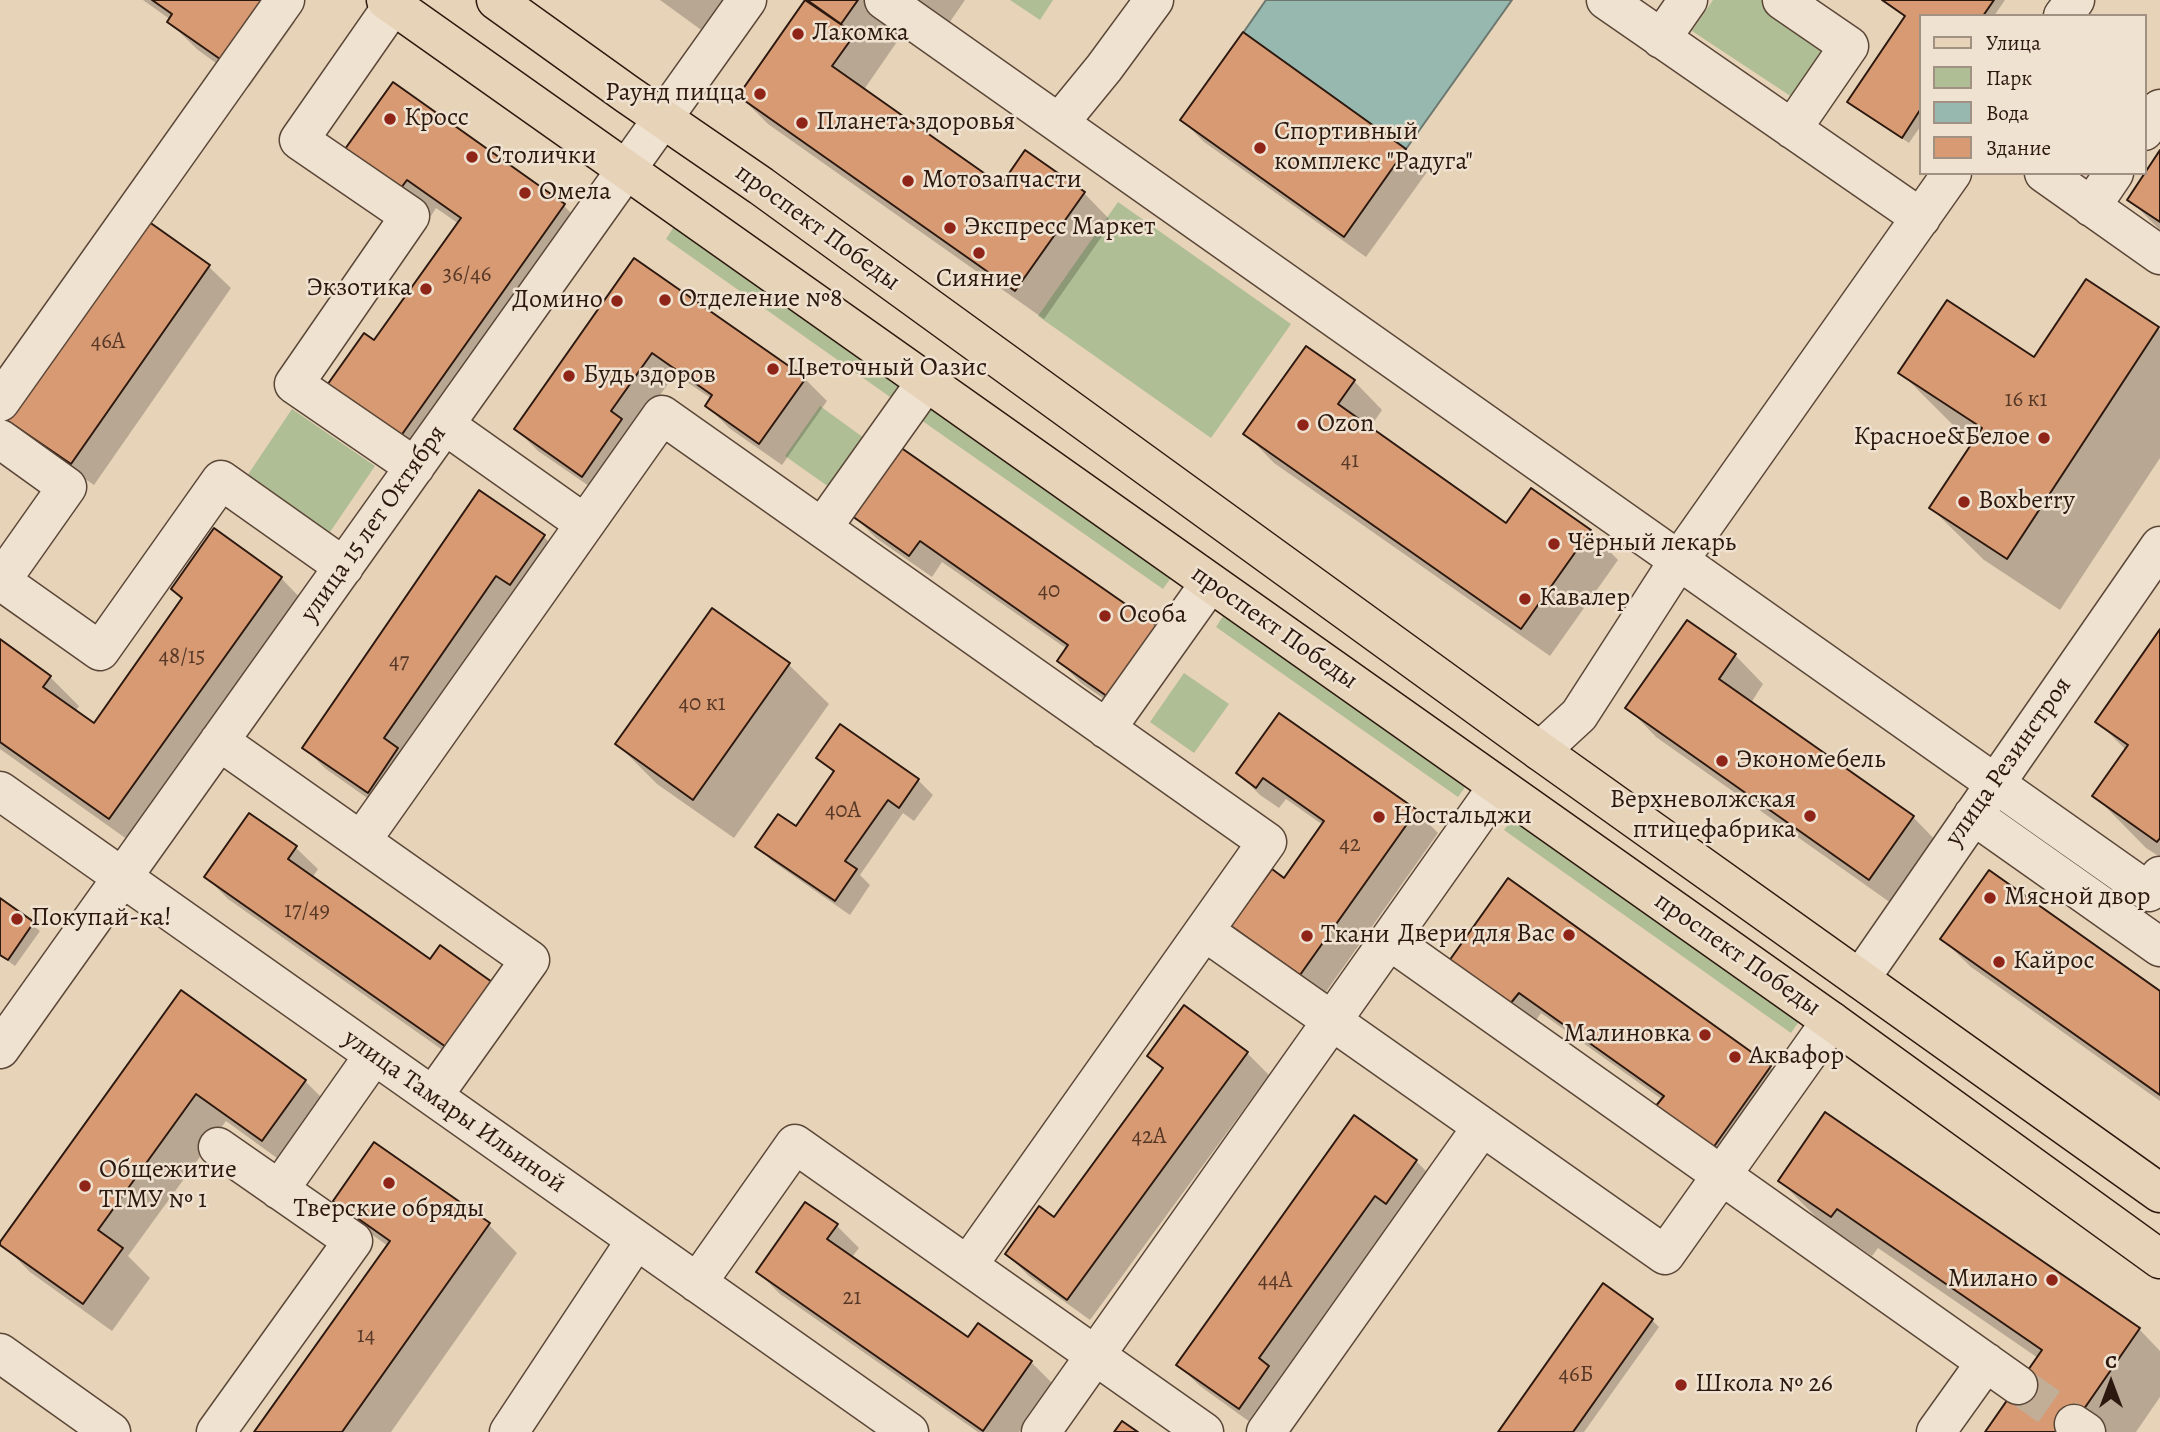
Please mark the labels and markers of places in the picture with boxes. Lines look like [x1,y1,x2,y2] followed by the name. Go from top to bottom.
[812,18,909,50] place label: Лакомка
[790,26,806,42] marker: Лакомка
[605,78,746,110] place label: Раунд пицца
[752,86,768,102] marker: Раунд пицца
[404,103,469,135] place label: Кросс
[816,107,1015,139] place label: Планета здоровья
[382,111,398,127] marker: Кросс
[794,115,810,131] marker: Планета здоровья
[1274,117,1473,178] place label: Спортивный комплекс "Радуга"
[1252,140,1268,156] marker: Спортивный комплекс "Радуга"
[486,141,596,173] place label: Столички
[464,149,480,165] marker: Столички
[922,165,1082,197] place label: Мотозапчасти
[900,173,916,189] marker: Мотозапчасти
[539,177,611,209] place label: Омела
[517,185,533,201] marker: Омела
[964,212,1156,244] place label: Экспресс Маркет
[942,220,958,236] marker: Экспресс Маркет
[971,245,987,261] marker: Сияние
[936,264,1022,296] place label: Сияние
[306,273,412,305] place label: Экзотика
[418,281,434,297] marker: Экзотика
[679,284,843,316] place label: Отделение №8
[512,285,603,317] place label: Домино
[657,292,673,308] marker: Отделение №8
[609,293,625,309] marker: Домино
[787,353,987,385] place label: Цветочный Оазис
[583,360,716,392] place label: Будь здоров
[765,361,781,377] marker: Цветочный Оазис
[561,368,577,384] marker: Будь здоров
[1317,409,1374,441] place label: Ozon
[1295,417,1311,433] marker: Ozon
[1853,422,2030,454] place label: Красное&Белое
[2036,430,2052,446] marker: Красное&Белое
[1978,486,2075,518] place label: Boxberry
[1956,494,1972,510] marker: Boxberry
[1568,528,1736,560] place label: Чёрный лекарь
[1546,536,1562,552] marker: Чёрный лекарь
[1539,583,1630,615] place label: Кавалер
[1517,591,1533,607] marker: Кавалер
[1119,600,1187,632] place label: Особа
[1097,608,1113,624] marker: Особа
[1736,745,1886,777] place label: Экономебель
[1714,753,1730,769] marker: Экономебель
[1610,785,1796,846] place label: Верхневолжская птицефабрика
[1393,801,1532,833] place label: Ностальджи
[1802,808,1818,824] marker: Верхневолжская птицефабрика
[1371,809,1387,825] marker: Ностальджи
[2004,882,2150,914] place label: Мясной двор
[1982,890,1998,906] marker: Мясной двор
[31,903,172,935] place label: Покупай-ка!
[9,911,25,927] marker: Покупай-ка!
[1398,919,1555,951] place label: Двери для Вас
[1321,920,1390,952] place label: Ткани
[1561,927,1577,943] marker: Двери для Вас
[1299,928,1315,944] marker: Ткани
[2013,946,2095,978] place label: Кайрос
[1991,954,2007,970] marker: Кайрос
[1563,1019,1691,1051] place label: Малиновка
[1697,1027,1713,1043] marker: Малиновка
[1749,1041,1844,1073] place label: Аквафор
[1727,1049,1743,1065] marker: Аквафор
[99,1155,237,1216] place label: Общежитие ТГМУ № 1
[381,1175,397,1191] marker: Тверские обряды
[77,1178,93,1194] marker: Общежитие ТГМУ № 1
[294,1194,484,1226] place label: Тверские обряды
[1948,1264,2038,1296] place label: Милано
[2044,1272,2060,1288] marker: Милано
[1695,1369,1833,1401] place label: Школа № 26
[1673,1377,1689,1393] marker: Школа № 26

